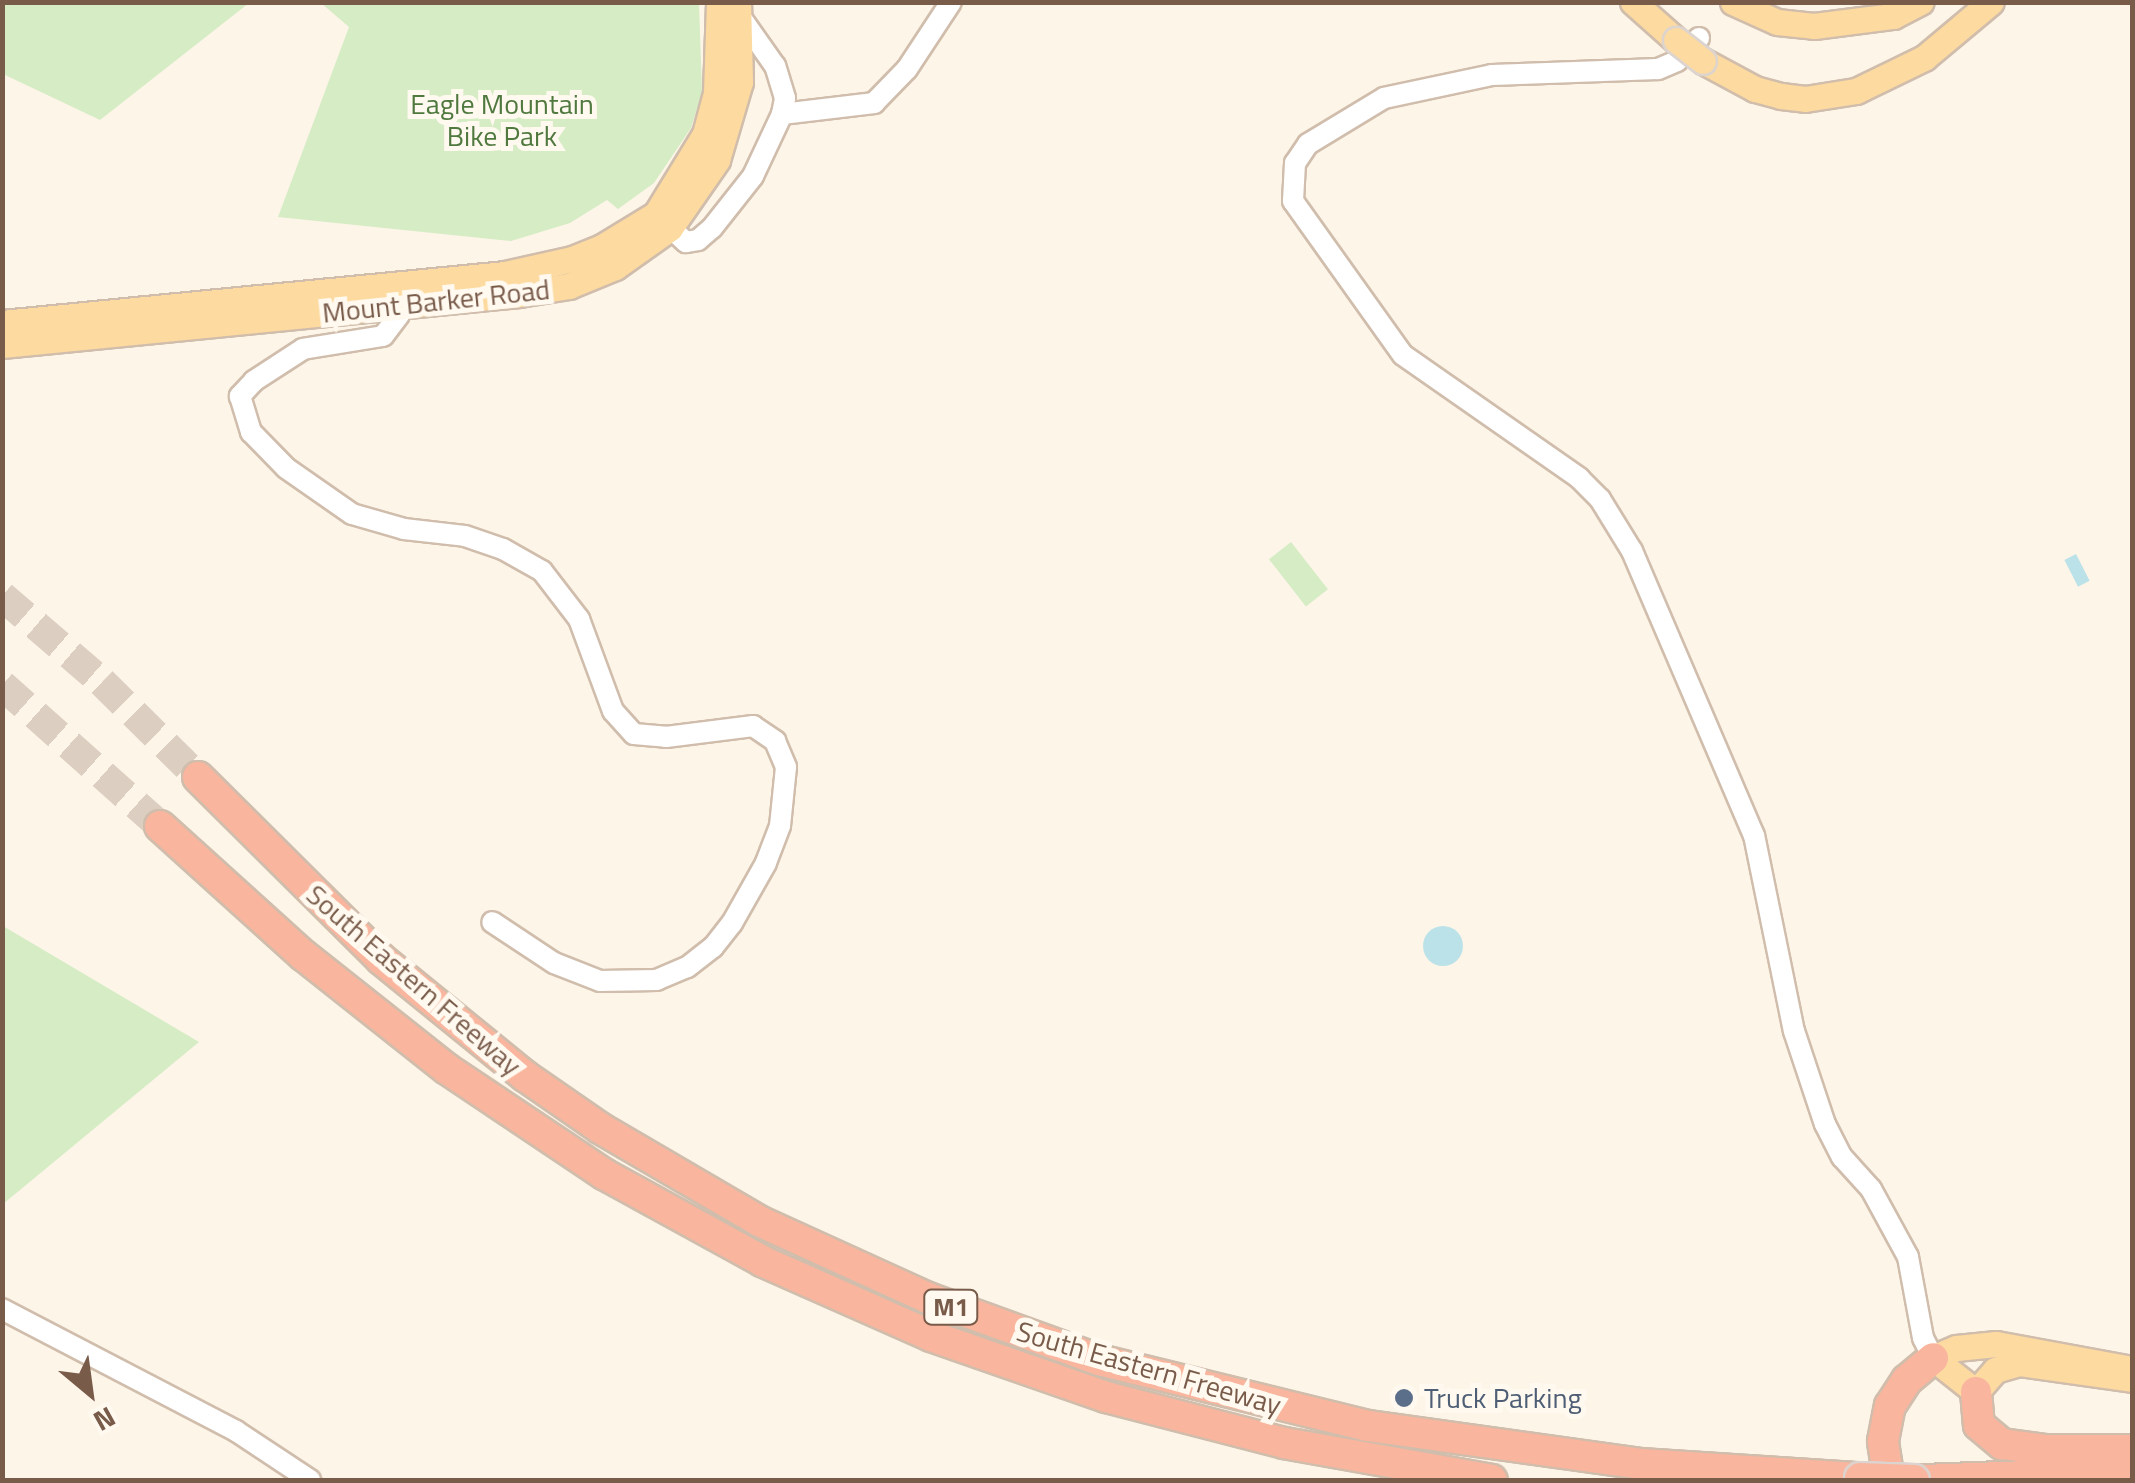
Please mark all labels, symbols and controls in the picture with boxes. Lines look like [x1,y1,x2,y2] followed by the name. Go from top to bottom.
[410,87,594,153] park label: Eagle Mountain Bike Park
[321,272,551,330] street label: Mount Barker Road
[300,878,528,1082] street label: South Eastern Freeway
[921,1287,981,1327] road number: M1
[1013,1314,1285,1422] street label: South Eastern Freeway
[40,1343,140,1443] north arrow
[1424,1381,1582,1415] place label: Truck Parking
[1393,1387,1415,1409] marker: Truck Parking
[86,1396,124,1443] text: N

